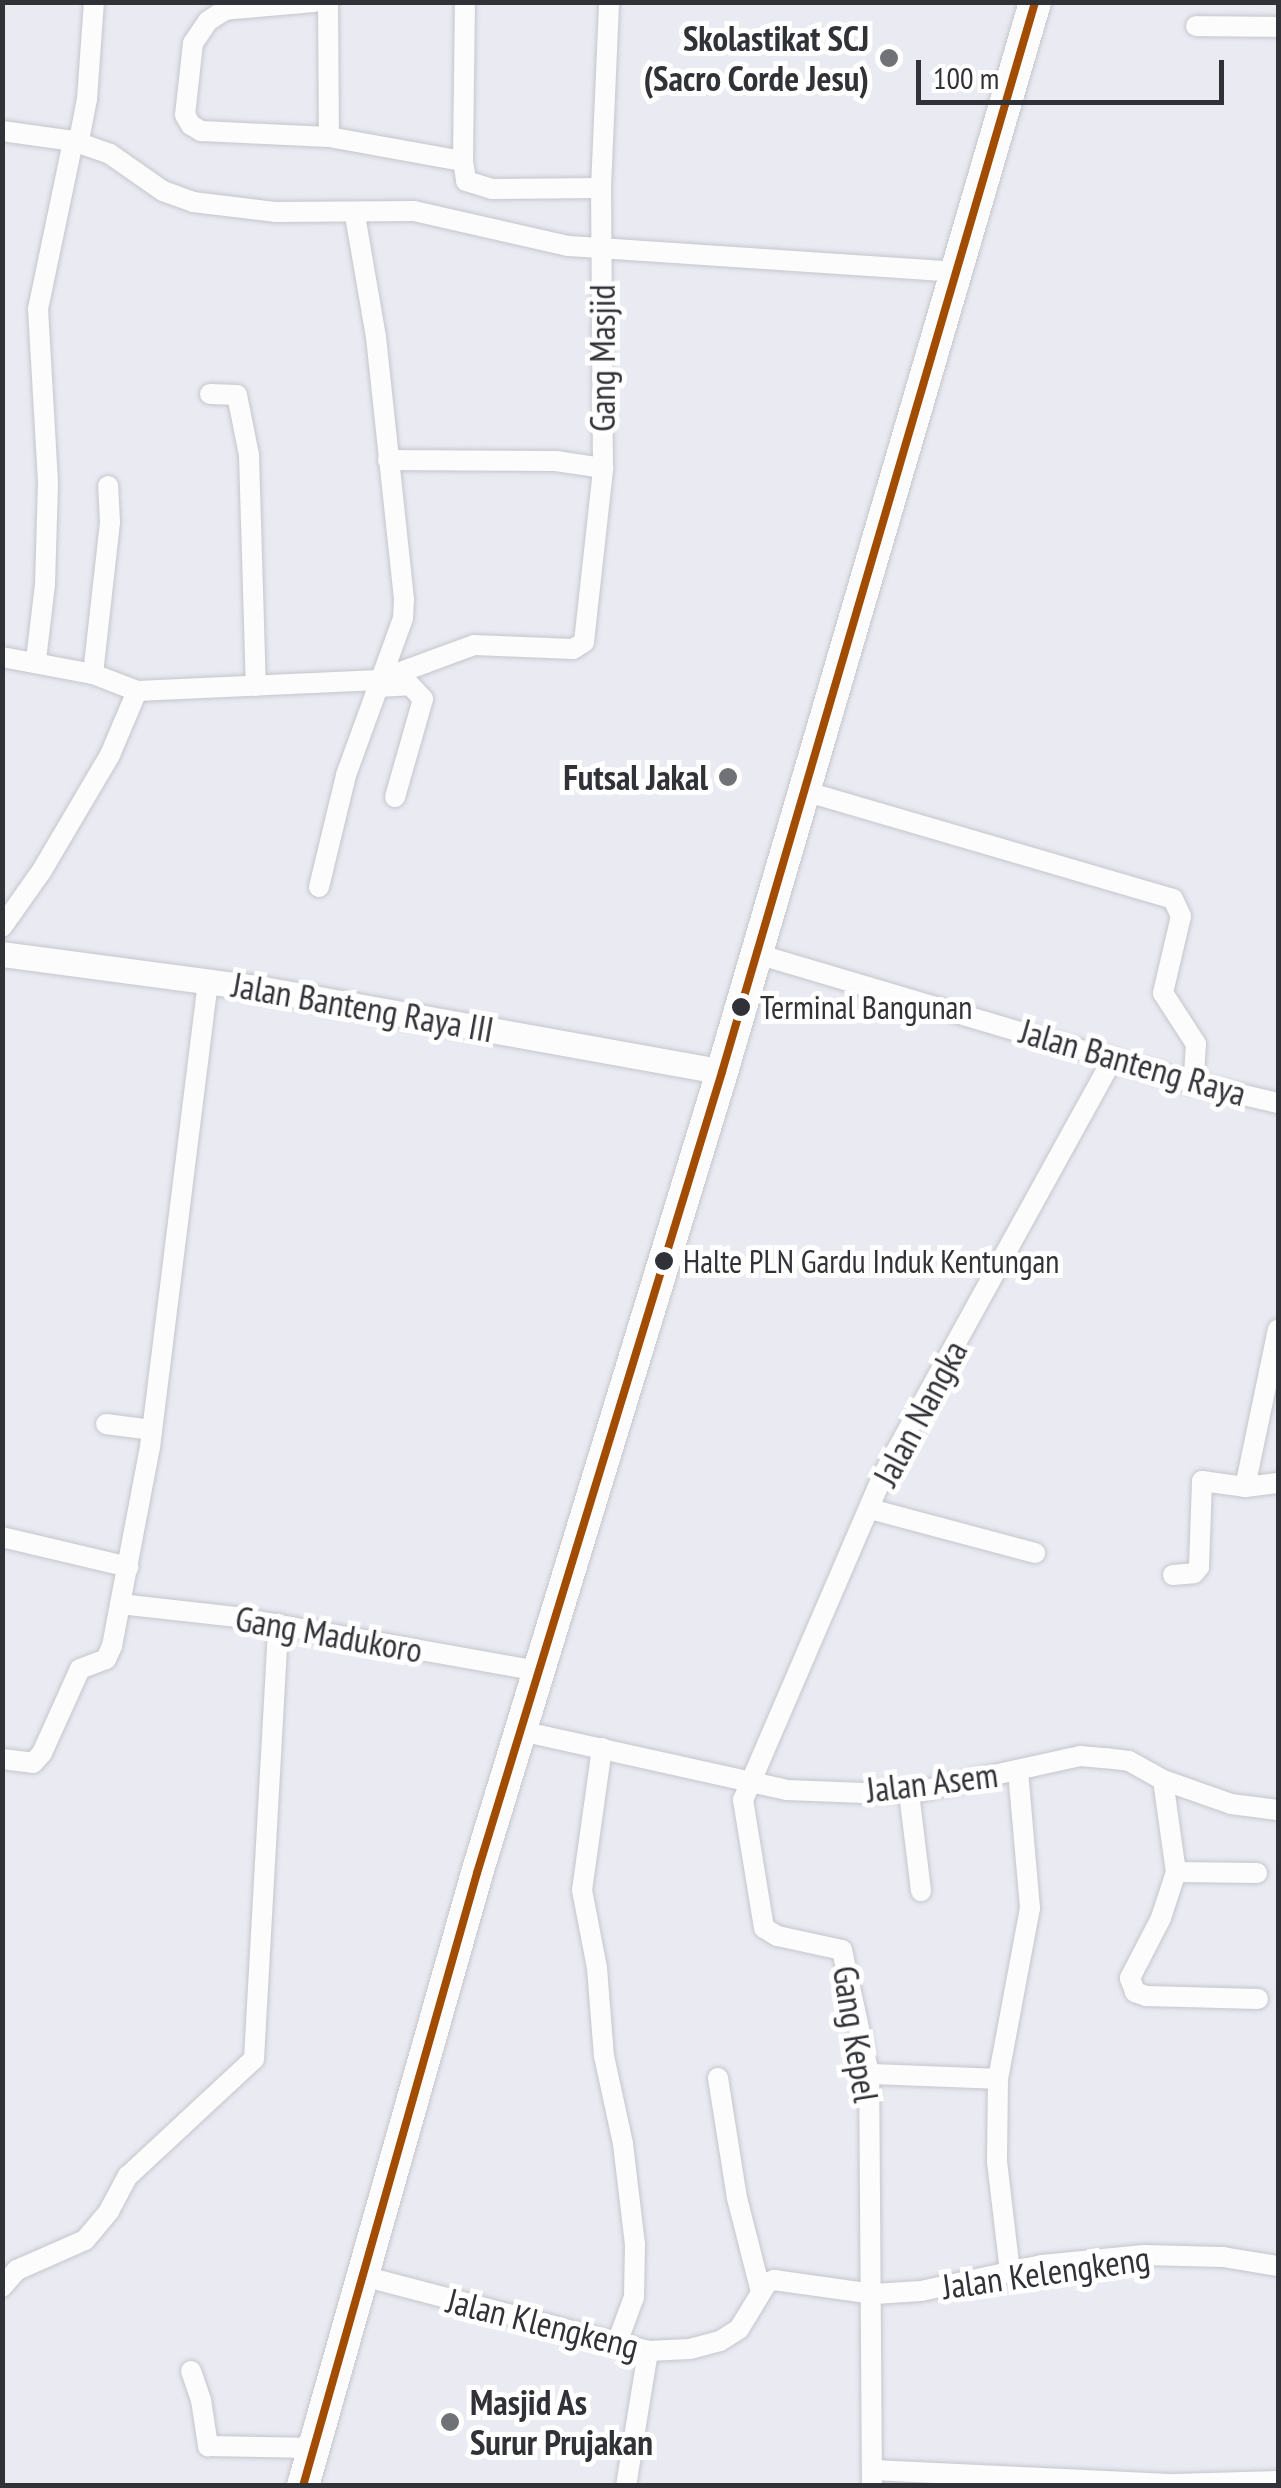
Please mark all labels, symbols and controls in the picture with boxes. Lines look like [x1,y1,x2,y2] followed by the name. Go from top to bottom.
[643,17,869,99] place label: Skolastikat SCJ (Sacro Corde Jesu)
[921,40,1228,102] scale bar
[878,47,900,69] marker: Skolastikat SCJ (Sacro Corde Jesu)
[933,58,999,97] text: 100 m
[581,284,623,432] street label: Gang Masjid
[563,756,708,798] place label: Futsal Jakal
[717,766,739,788] marker: Futsal Jakal
[229,963,497,1051] street label: Jalan Banteng Raya III
[760,988,972,1026] place label: Terminal Bangunan
[731,997,751,1017] marker: Terminal Bangunan
[1015,1010,1251,1114] street label: Jalan Banteng Raya
[683,1242,1060,1280] place label: Halte PLN Gardu Induk Kentungan
[654,1251,674,1271] marker: Halte PLN Gardu Induk Kentungan
[864,1333,976,1493] street label: Jalan Nangka
[232,1597,426,1671] street label: Gang Madukoro
[863,1753,1001,1811] street label: Jalan Asem
[825,1963,887,2105] street label: Gang Kepel
[940,2237,1152,2307] street label: Jalan Kelengkeng
[443,2279,643,2367] street label: Jalan Klengkeng
[470,2381,653,2463] place label: Masjid As Surur Prujakan
[439,2411,461,2433] marker: Masjid As Surur Prujakan

